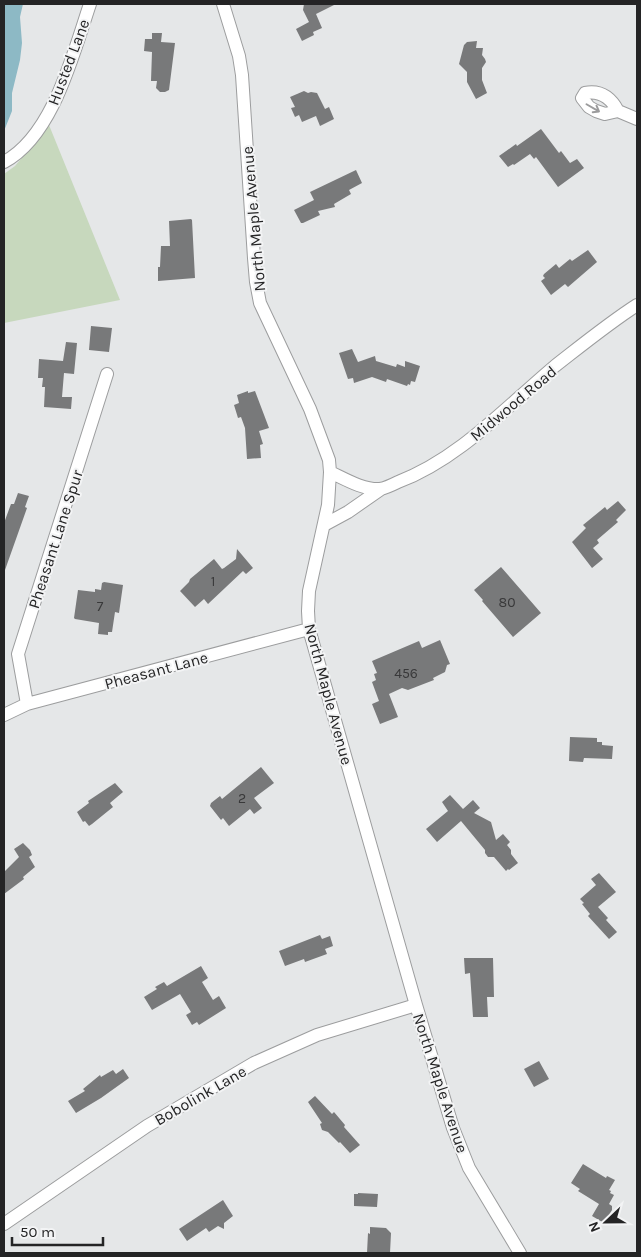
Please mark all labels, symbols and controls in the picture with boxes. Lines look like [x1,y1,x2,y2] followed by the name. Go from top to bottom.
[43,17,94,108] street label: Husted Lane
[585,103,600,113] one-way arrow
[238,145,269,292] street label: North Maple Avenue
[466,362,560,445] street label: Midwood Road
[24,467,87,611] street label: Pheasant Lane Spur
[211,573,215,590] house number: 1
[499,594,515,611] house number: 80
[97,598,104,615] house number: 7
[300,621,357,767] street label: North Maple Avenue
[102,648,210,693] street label: Pheasant Lane
[394,665,418,682] house number: 456
[238,790,246,807] house number: 2
[409,1011,472,1155] street label: North Maple Avenue
[151,1062,250,1129] street label: Bobolink Lane
[581,1197,631,1247] north arrow
[12,1214,104,1246] scale bar
[585,1219,604,1235] text: N
[20,1223,55,1241] text: 50 m

